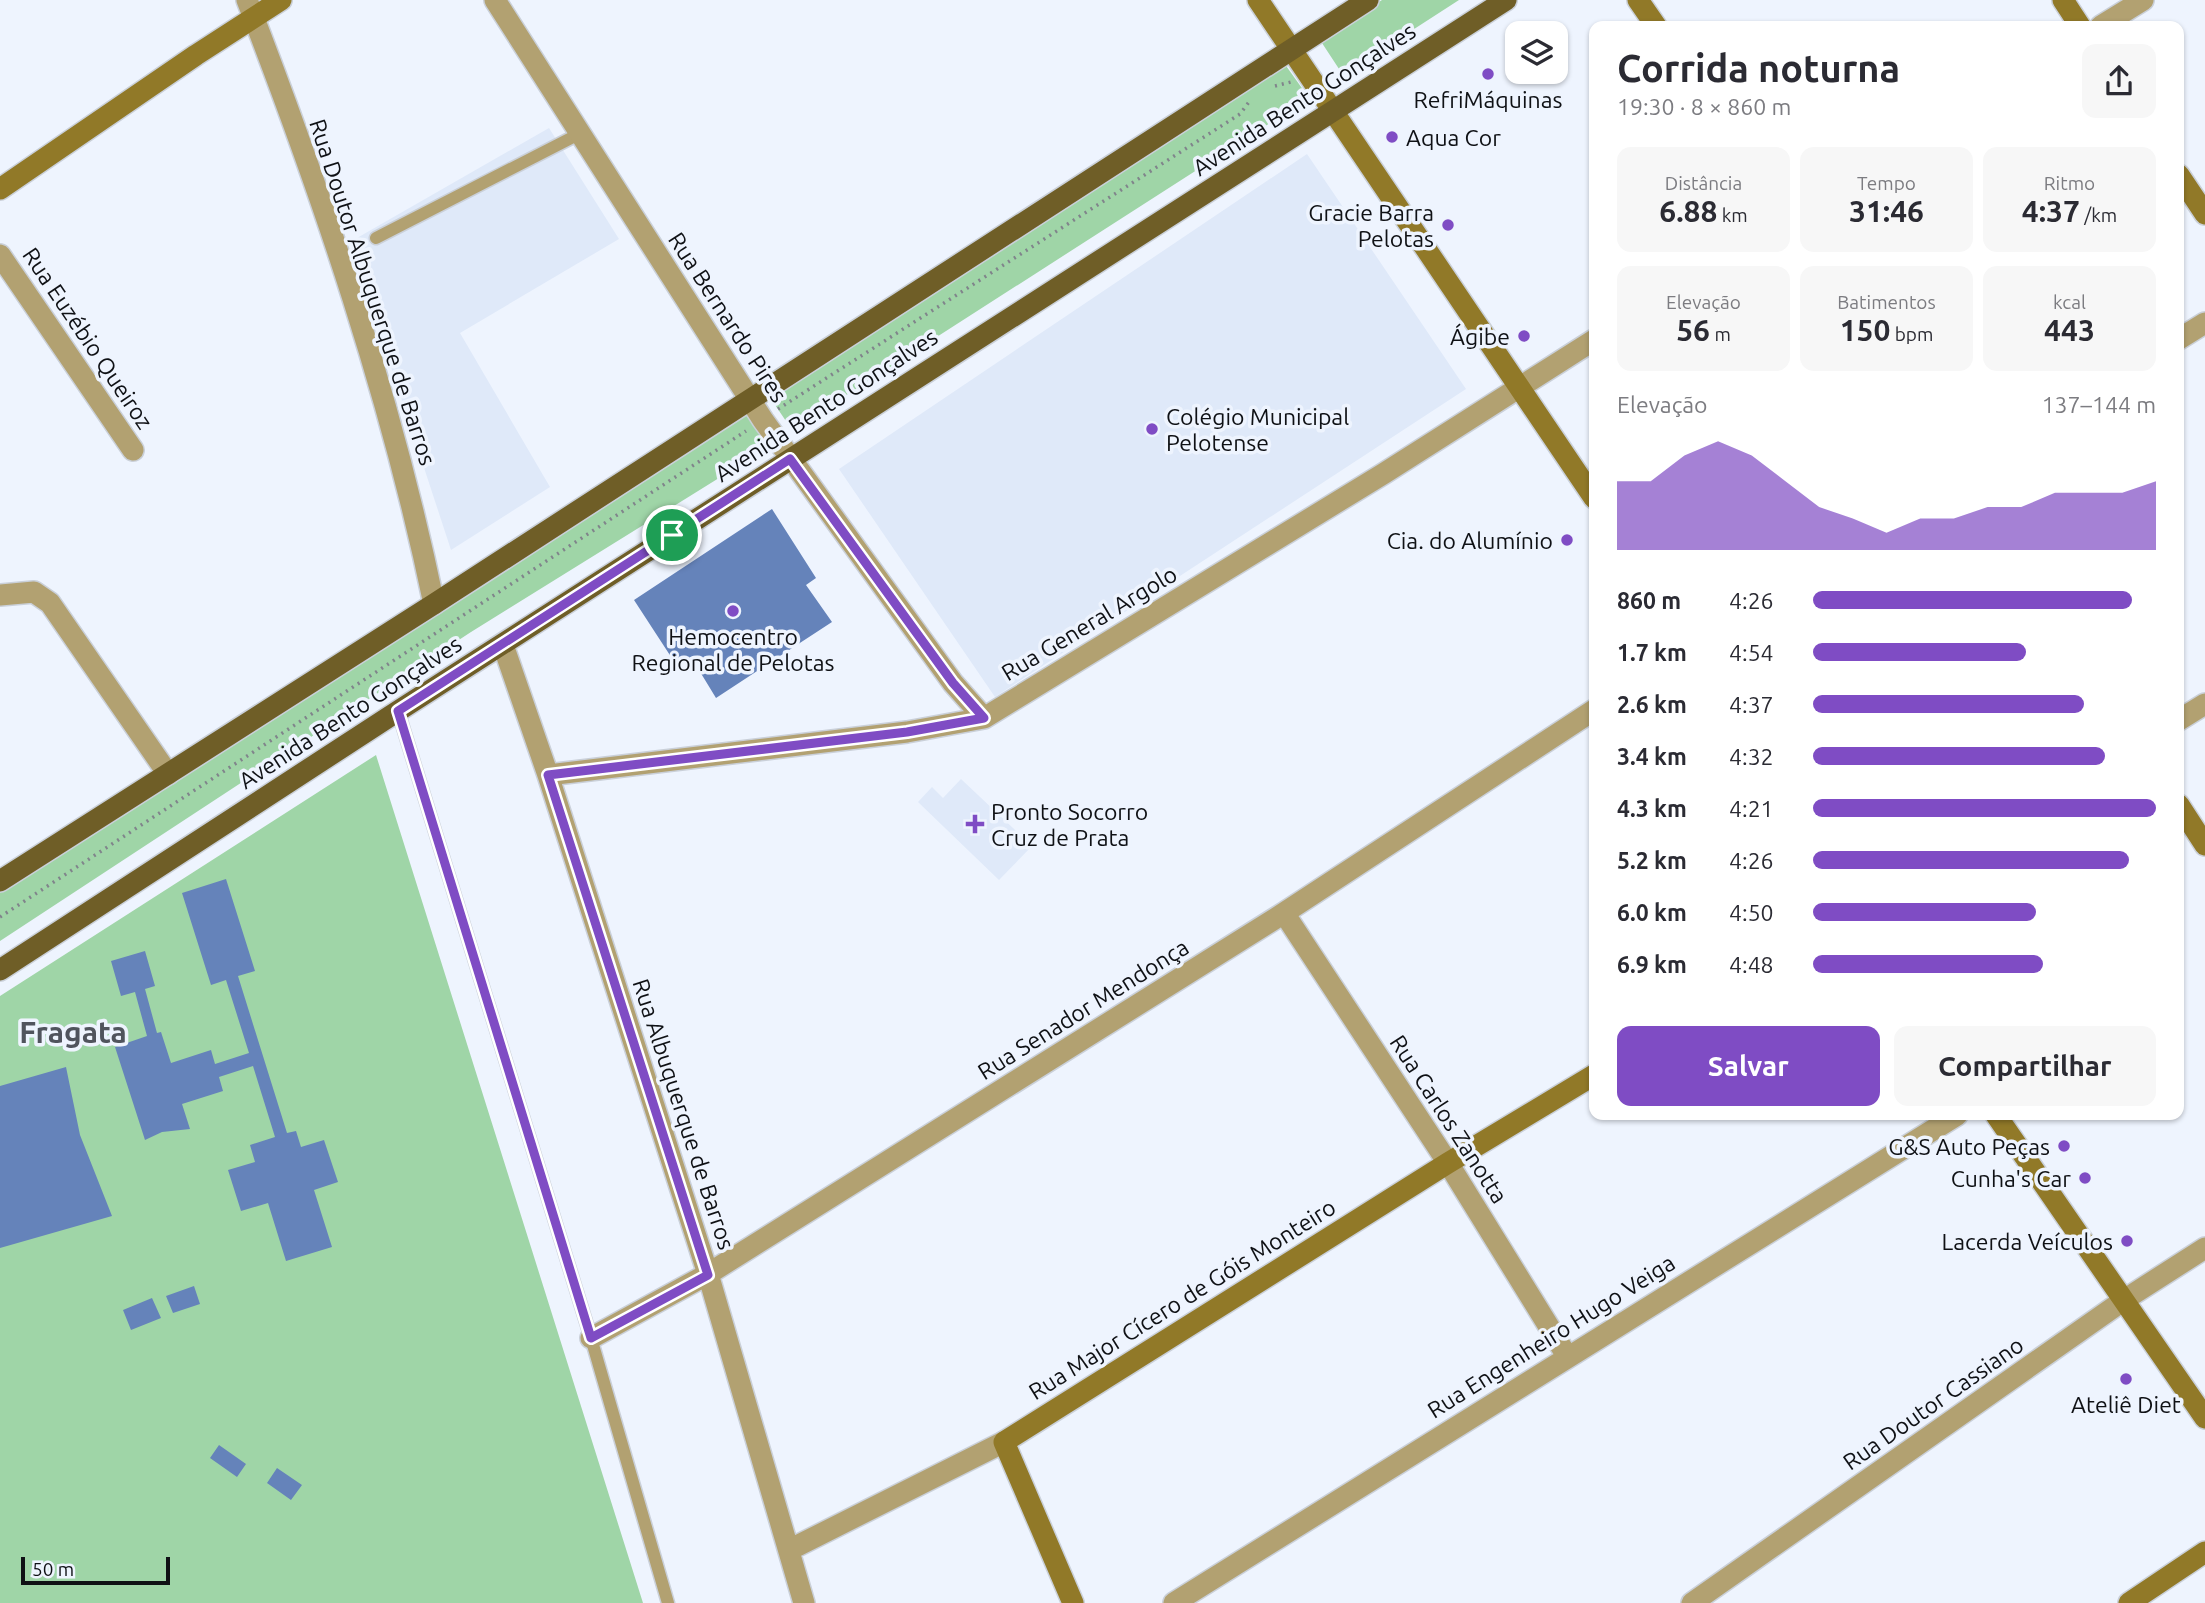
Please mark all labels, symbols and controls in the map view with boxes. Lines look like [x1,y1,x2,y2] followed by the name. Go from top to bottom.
[1188,18,1420,180] street label: Avenida Bento Gonçalves
[1505,21,1568,84] map controls
[1505,21,1568,84] button: layers
[2082,44,2156,118] button: share
[1617,47,1900,89] text: Corrida noturna
[1480,66,1496,82] marker: RefriMáquinas
[1414,87,1562,112] place label: RefriMáquinas
[1617,94,1791,119] text: 19:30 · 8 × 860 m
[305,116,441,468] street label: Rua Doutor Albuquerque de Barros
[1406,125,1501,150] place label: Aqua Cor
[1384,129,1400,145] marker: Aqua Cor
[1665,172,1742,194] text: Distância
[1857,172,1916,194] text: Tempo
[2044,172,2095,194] text: Ritmo
[1659,194,1717,228] text: 6.88
[1849,194,1924,228] text: 31:46
[2022,194,2080,228] text: 4:37
[1308,200,1434,251] place label: Gracie Barra Pelotas
[1717,204,1748,226] text: km
[2080,204,2117,226] text: /km
[1440,217,1456,233] marker: Gracie Barra Pelotas
[664,228,792,406] street label: Rua Bernardo Pires
[18,243,158,433] street label: Rua Euzébio Queiroz
[1666,291,1741,313] text: Elevação
[1837,291,1936,313] text: Batimentos
[2053,291,2086,313] text: kcal
[1676,313,1710,347] text: 56
[1840,313,1890,347] text: 150
[2044,313,2095,347] text: 443
[1450,323,1510,349] place label: Ágibe
[1710,323,1731,345] text: m
[1890,323,1933,345] text: bpm
[710,324,942,486] street label: Avenida Bento Gonçalves
[1516,328,1532,344] marker: Ágibe
[1617,392,1708,417] text: Elevação
[2042,392,2156,417] text: 137–144 m
[1166,404,1349,455] place label: Colégio Municipal Pelotense
[1144,421,1160,437] marker: Colégio Municipal Pelotense
[642,505,702,565] pin
[653,516,691,554] icon: arrive
[1387,528,1553,553] place label: Cia. do Alumínio
[1559,532,1575,548] marker: Cia. do Alumínio
[997,561,1181,685] street label: Rua General Argolo
[1617,588,1681,613] text: 860 m
[1729,588,1774,613] text: 4:26
[725,603,741,619] marker: Hemocentro Regional de Pelotas
[631,624,835,675] place label: Hemocentro Regional de Pelotas
[234,631,466,793] street label: Avenida Bento Gonçalves
[1617,640,1687,665] text: 1.7 km
[1729,640,1774,665] text: 4:54
[1617,692,1687,717] text: 2.6 km
[1729,692,1774,717] text: 4:37
[1617,744,1687,769] text: 3.4 km
[1729,744,1774,769] text: 4:32
[1617,796,1687,821] text: 4.3 km
[1729,796,1774,821] text: 4:21
[991,799,1148,850] place label: Pronto Socorro Cruz de Prata
[965,814,985,834] marker: Pronto Socorro Cruz de Prata
[1617,848,1687,873] text: 5.2 km
[1729,848,1774,873] text: 4:26
[1617,900,1687,925] text: 6.0 km
[1729,900,1774,925] text: 4:50
[973,934,1193,1084] street label: Rua Senador Mendonça
[1617,952,1687,977] text: 6.9 km
[1729,952,1774,977] text: 4:48
[628,975,740,1253] street label: Rua Albuquerque de Barros
[19,1015,127,1049] district label: Fragata
[1617,1026,1880,1106] button: Salvar
[1894,1026,2156,1106] button: Compartilhar
[1385,1030,1513,1208] street label: Rua Carlos Zanotta
[1888,1134,2050,1159] place label: G&S Auto Peças
[2056,1138,2072,1154] marker: G&S Auto Peças
[1951,1166,2071,1191] place label: Cunha's Car
[2077,1170,2093,1186] marker: Cunha's Car
[1024,1194,1340,1404] street label: Rua Major Cícero de Góis Monteiro
[1942,1229,2113,1254] place label: Lacerda Veículos
[2119,1233,2135,1249] marker: Lacerda Veículos
[1423,1249,1679,1423] street label: Rua Engenheiro Hugo Veiga
[1838,1331,2028,1475] street label: Rua Doutor Cassiano
[2118,1371,2134,1387] marker: Ateliê Diet
[2071,1392,2181,1417] place label: Ateliê Diet
[21,1554,170,1586] scale bar
[32,1558,74,1580] text: 50 m

